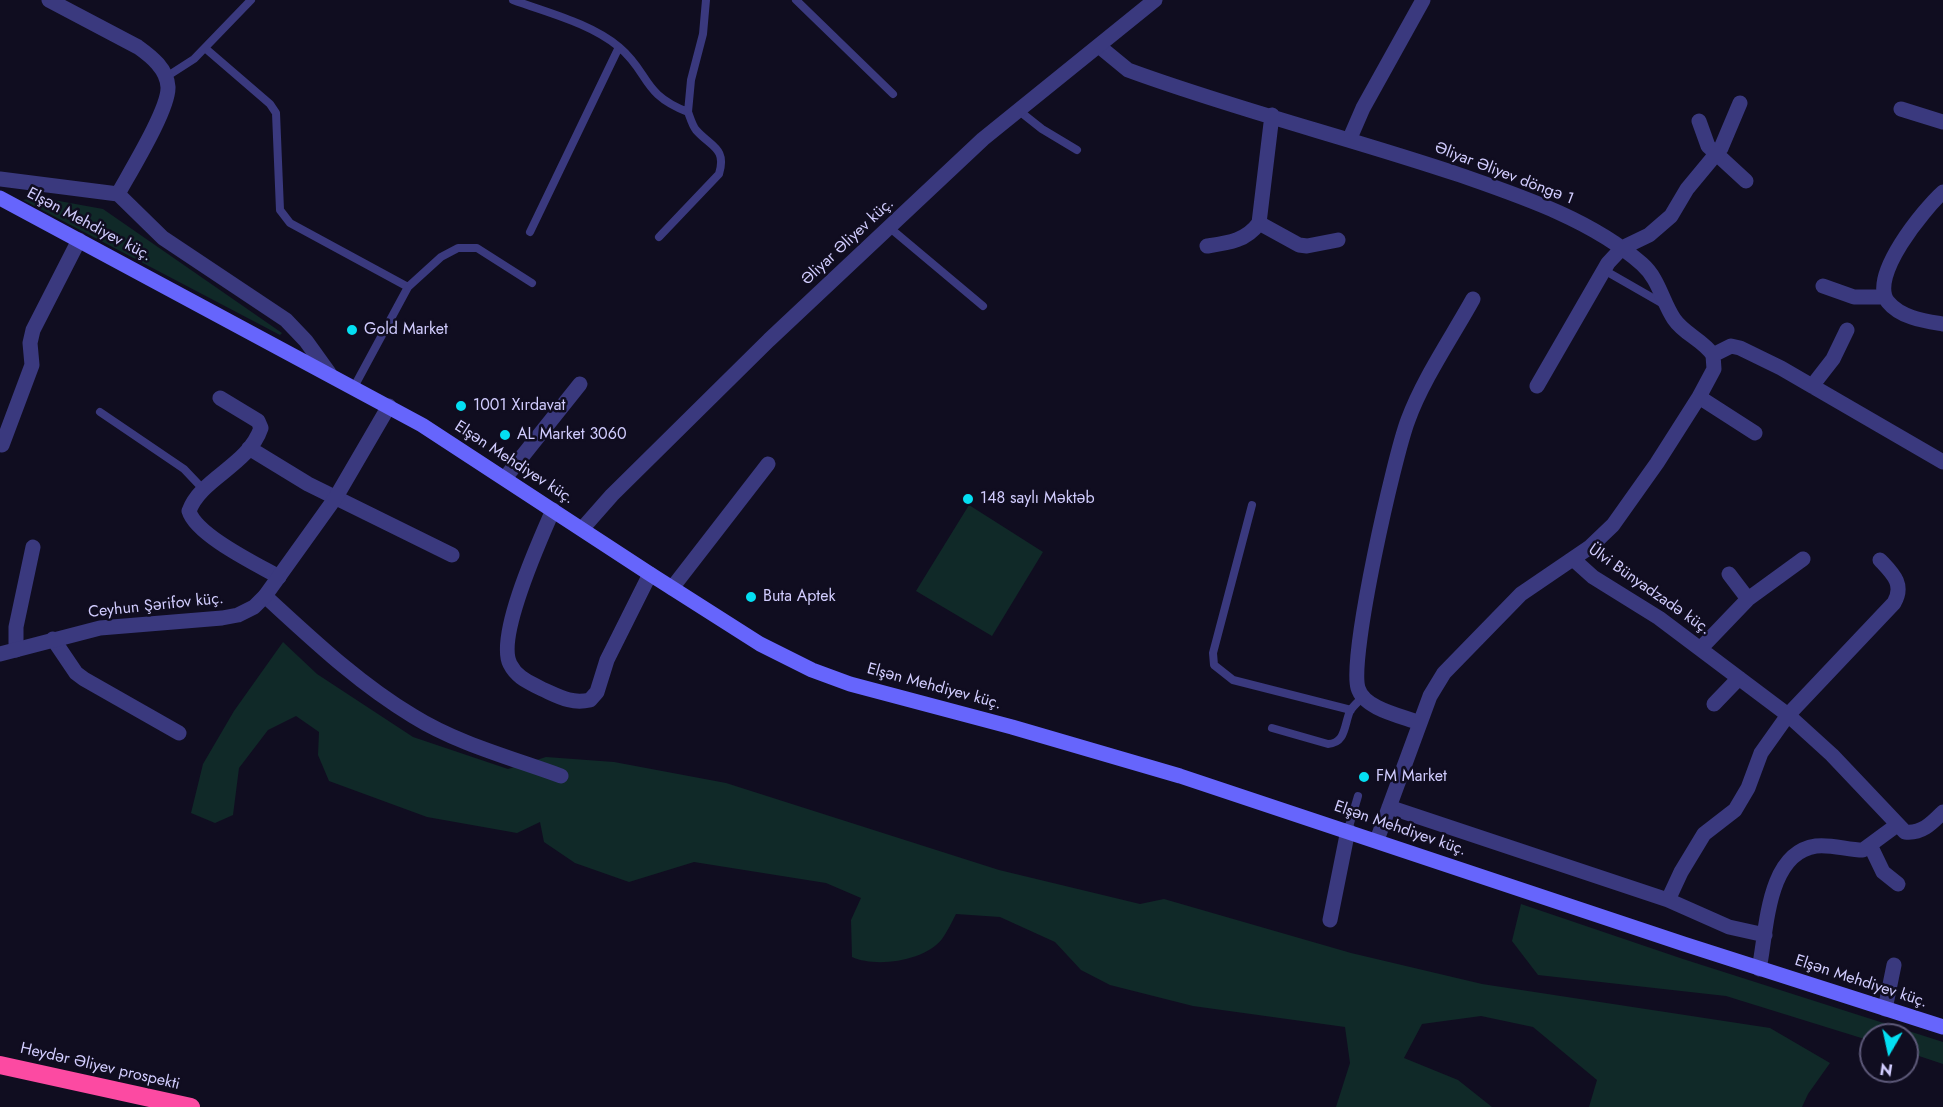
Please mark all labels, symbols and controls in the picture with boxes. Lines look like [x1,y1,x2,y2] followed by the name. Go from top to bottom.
[1432,139,1576,209] street label: Əliyar Əliyev döngə 1
[23,184,155,266] street label: Elşən Mehdiyev küç.
[798,194,898,290] street label: Əliyar Əliyev küç.
[364,320,448,340] place label: Gold Market
[345,323,359,337] marker: Gold Market
[473,396,565,416] place label: 1001 Xırdavat
[454,399,468,413] marker: 1001 Xırdavat
[451,417,577,509] street label: Elşən Mehdiyev küç.
[517,425,627,445] place label: AL Market 3060
[498,428,512,442] marker: AL Market 3060
[980,489,1095,509] place label: 148 saylı Məktəb
[961,492,975,506] marker: 148 saylı Məktəb
[1584,541,1714,639] street label: Ülvi Bünyadzadə küç.
[763,587,835,607] place label: Buta Aptek
[87,589,225,623] street label: Ceyhun Şərifov küç.
[744,590,758,604] marker: Buta Aptek
[865,660,1003,714] street label: Elşən Mehdiyev küç.
[1376,767,1447,787] place label: FM Market
[1357,770,1371,784] marker: FM Market
[1331,797,1469,861] street label: Elşən Mehdiyev küç.
[1792,951,1930,1013] street label: Elşən Mehdiyev küç.
[1859,1023,1919,1083] north arrow
[18,1039,182,1095] street label: Heydər Əliyev prospekti
[1878,1057,1894,1082] text: N

